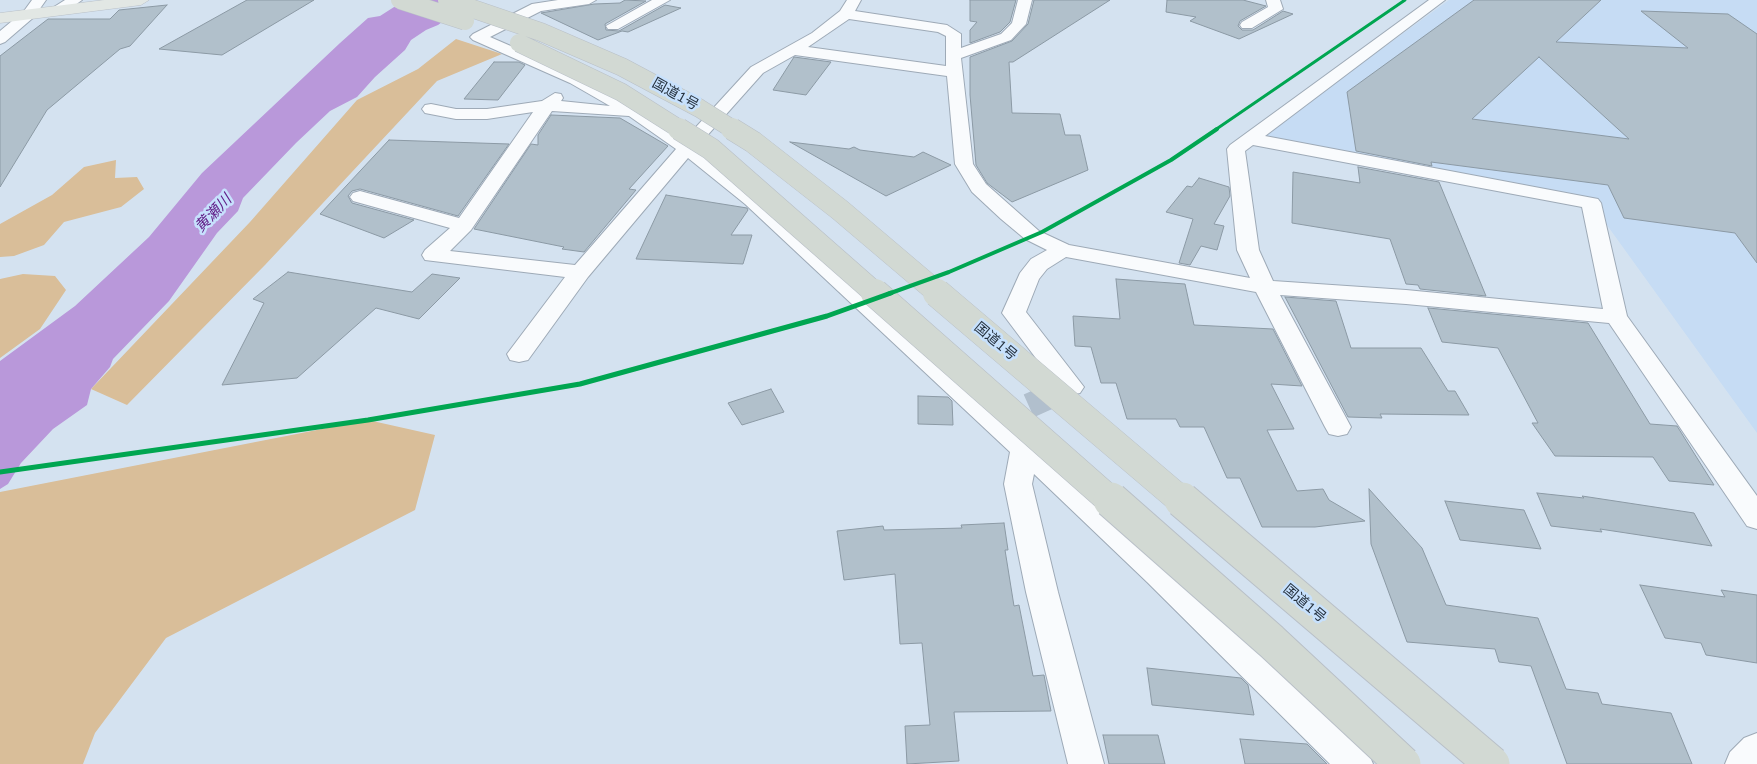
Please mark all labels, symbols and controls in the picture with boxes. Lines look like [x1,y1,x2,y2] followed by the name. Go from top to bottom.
[649,75,701,115] street label: 国道1号
[192,192,236,236] water label: 黄瀬川
[970,319,1020,365] street label: 国道1号
[1279,581,1329,627] street label: 国道1号

